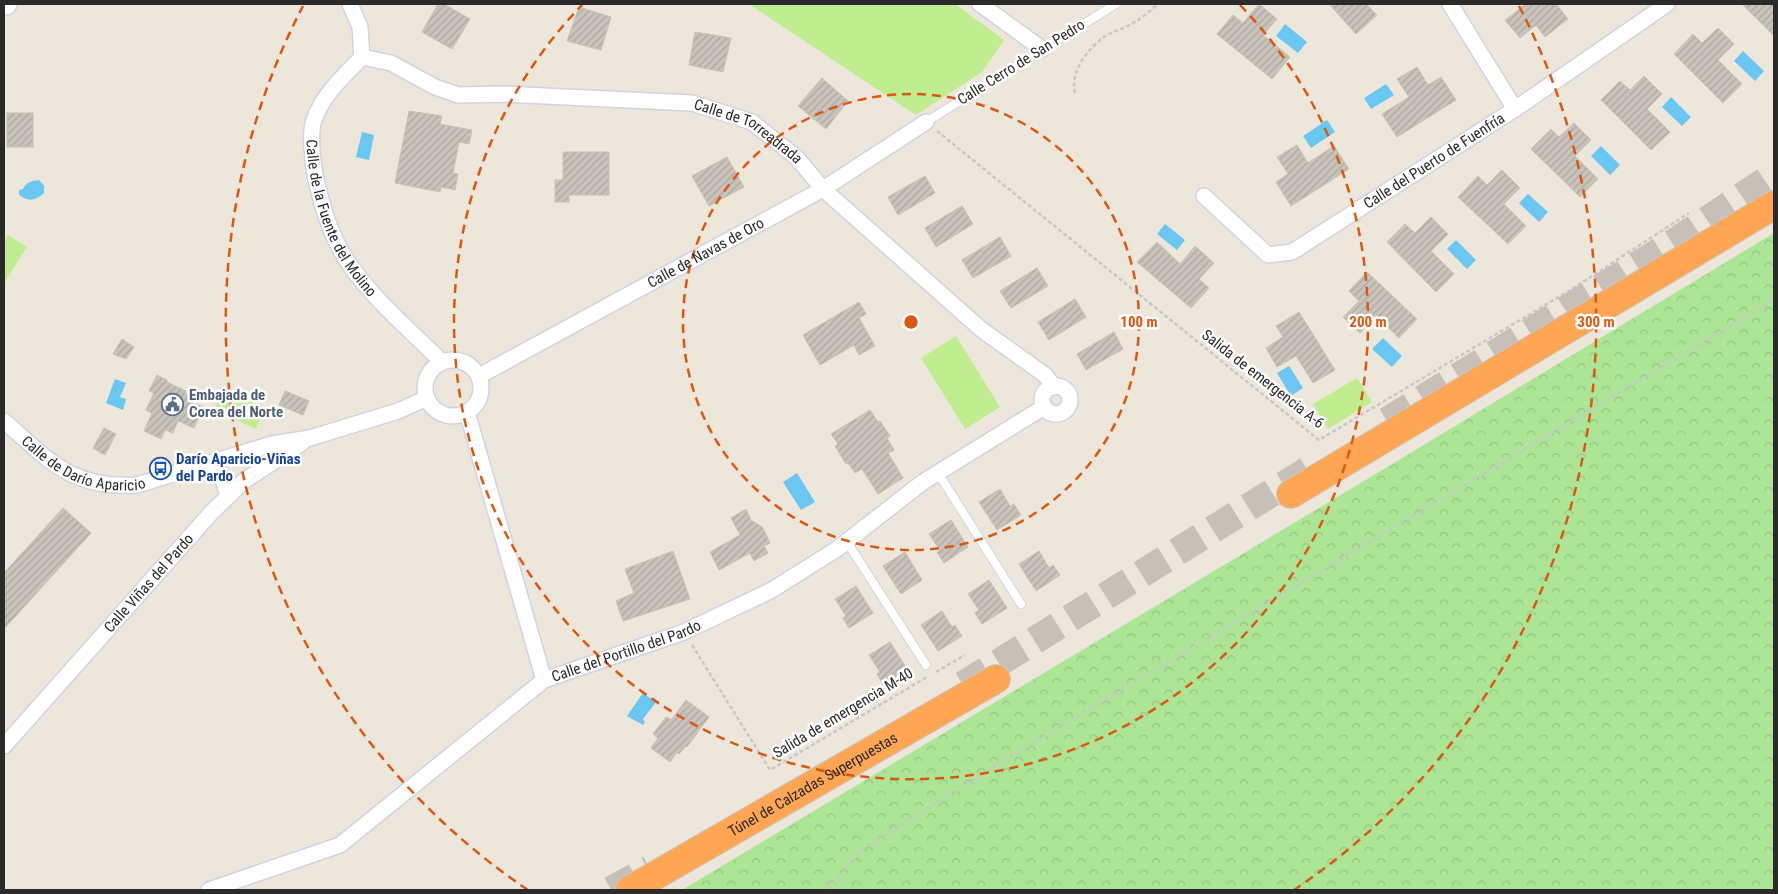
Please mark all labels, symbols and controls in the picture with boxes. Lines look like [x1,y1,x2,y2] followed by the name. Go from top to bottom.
[954,15,1088,109] street label: Calle Cerro de San Pedro
[692,95,807,167] street label: Calle de Torreadrada
[1360,109,1508,213] street label: Calle del Puerto de Fuenfría
[303,139,380,300] street label: Calle de la Fuente del Molino
[644,214,767,292] street label: Calle de Navas de Oro
[902,313,920,331] centre of rings
[1120,313,1158,331] text: 100 m
[1349,313,1387,331] text: 200 m
[1577,313,1615,331] text: 300 m
[1198,326,1328,432] street label: Salida de emergencia A-6
[189,386,283,421] place label: Embajada de Corea del Norte
[161,392,185,416] public building icon: Embajada de Corea del Norte
[18,432,148,494] street label: Calle de Darío Aparicio
[176,450,301,485] place label: Darío Aparicio-Viñas del Pardo
[148,456,172,480] bus stop icon: Darío Aparicio-Viñas del Pardo
[100,530,197,636] street label: Calle Viñas del Pardo
[549,616,704,686] street label: Calle del Portillo del Pardo
[770,664,916,762] street label: Salida de emergencia M-40
[725,729,901,840] street label: Túnel de Calzadas Superpuestas

